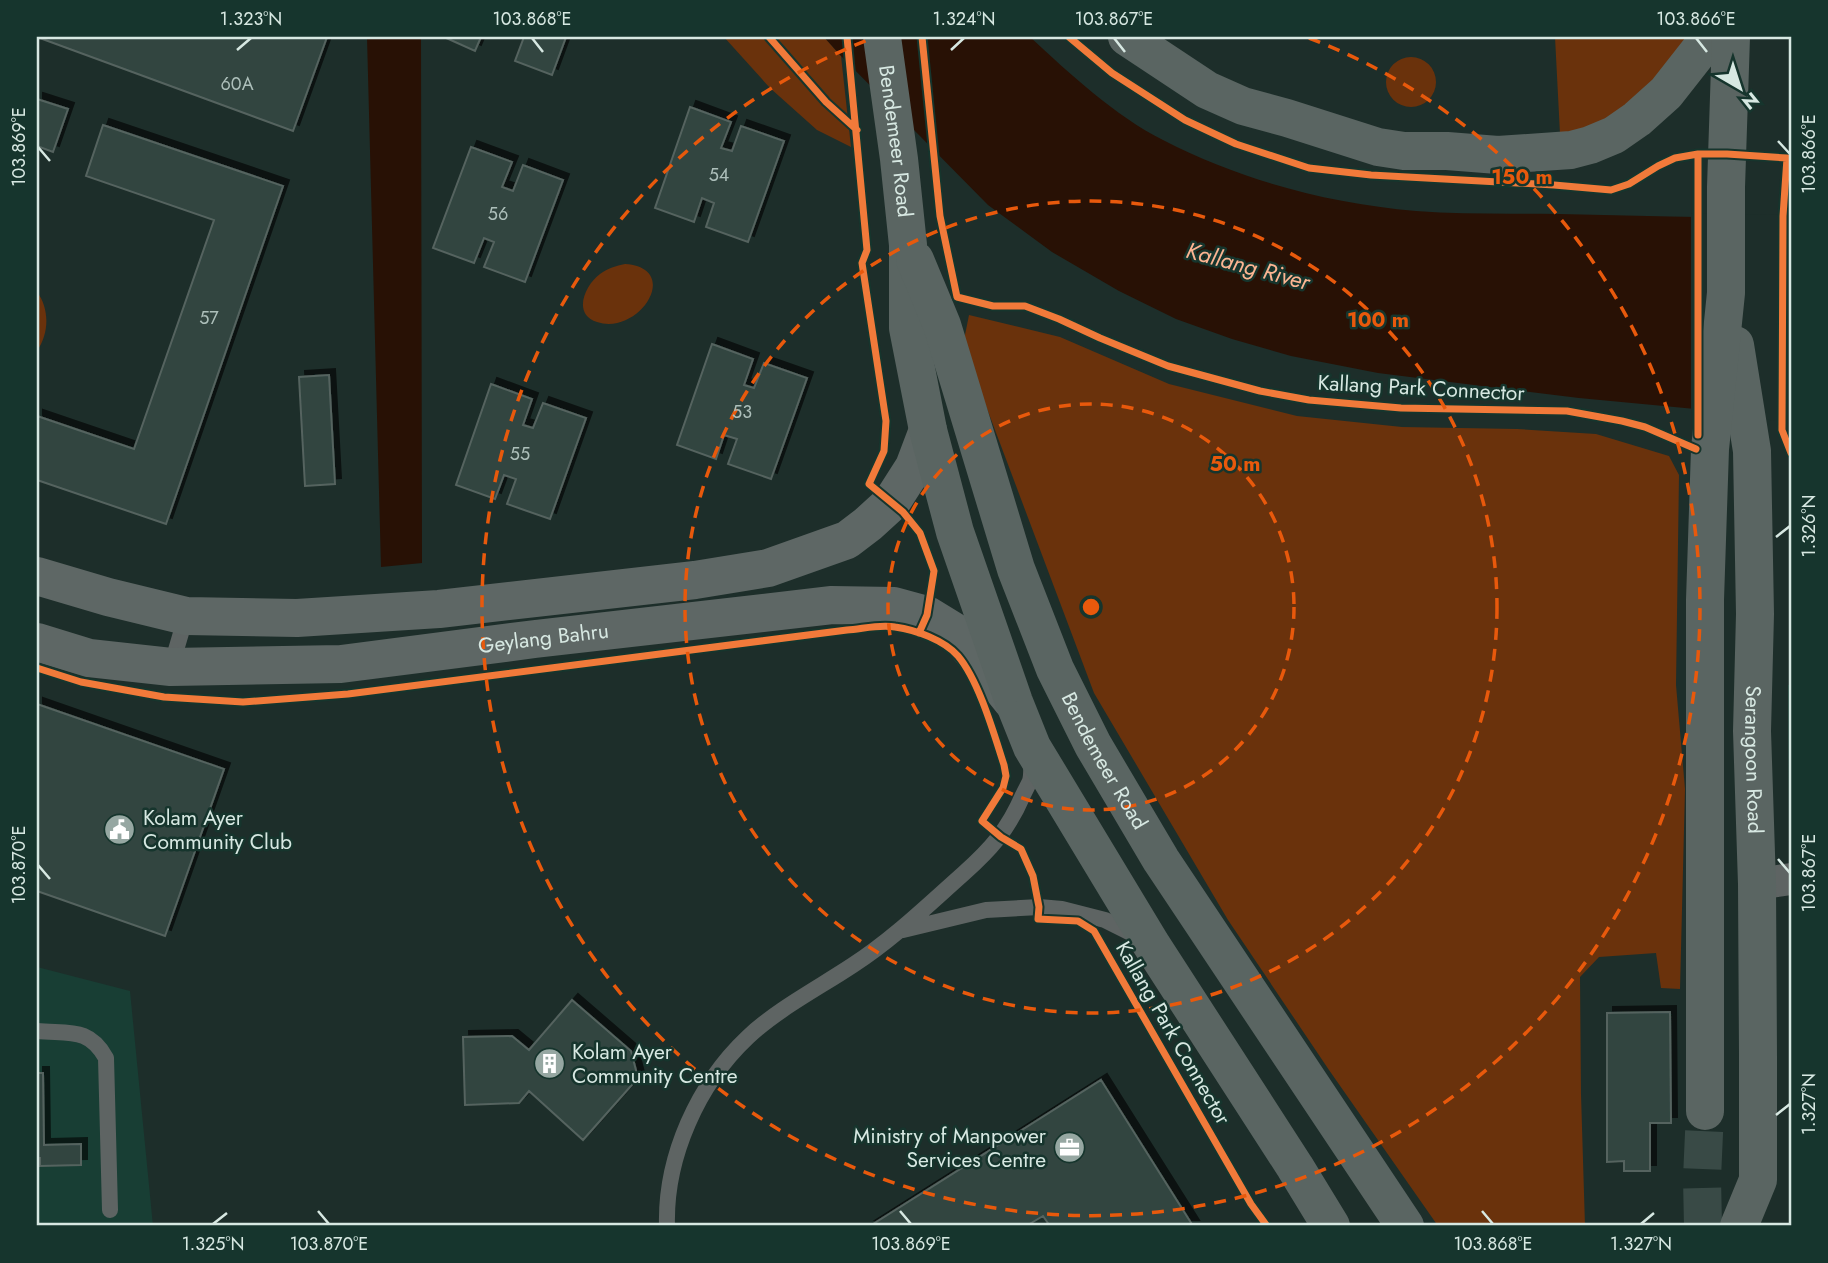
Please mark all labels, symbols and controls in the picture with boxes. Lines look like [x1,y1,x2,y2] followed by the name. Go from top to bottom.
[220,6,282,32] text: 1.323°N
[493,6,571,32] text: 103.868°E
[932,6,996,32] text: 1.324°N
[1075,6,1153,32] text: 103.867°E
[1656,6,1736,32] text: 103.866°E
[1706,52,1776,122] north arrow
[871,63,920,219] street label: Bendemeer Road
[220,71,254,97] house number: 60A
[1736,86,1765,116] text: N
[6,107,32,187] text: 103.869°E
[1796,114,1822,194] text: 103.866°E
[709,162,729,188] house number: 54
[1491,162,1553,192] text: 150 m
[488,201,508,227] house number: 56
[1182,233,1315,299] water label: Kallang River
[199,305,219,331] house number: 57
[1347,305,1409,335] text: 100 m
[1317,368,1526,408] street label: Kallang Park Connector
[732,399,752,425] house number: 53
[510,441,530,467] house number: 55
[1210,449,1260,479] text: 50 m
[1796,495,1822,557] text: 1.326°N
[1079,595,1103,619] centre of rings
[476,616,610,661] street label: Geylang Bahru
[1737,685,1770,834] street label: Serangoon Road
[1054,687,1155,835] street label: Bendemeer Road
[143,803,292,857] place label: Kolam Ayer Community Club
[103,813,137,847] public building icon: Kolam Ayer Community Club
[6,826,32,904] text: 103.870°E
[1796,834,1822,912] text: 103.867°E
[1108,936,1238,1131] street label: Kallang Park Connector
[572,1037,738,1091] place label: Kolam Ayer Community Centre
[532,1047,566,1081] building icon: Kolam Ayer Community Centre
[1796,1073,1822,1135] text: 1.327°N
[853,1121,1047,1175] place label: Ministry of Manpower Services Centre
[1052,1131,1086,1165] office icon: Ministry of Manpower Services Centre
[182,1231,244,1257] text: 1.325°N
[290,1231,368,1257] text: 103.870°E
[871,1231,951,1257] text: 103.869°E
[1454,1231,1532,1257] text: 103.868°E
[1610,1231,1672,1257] text: 1.327°N

